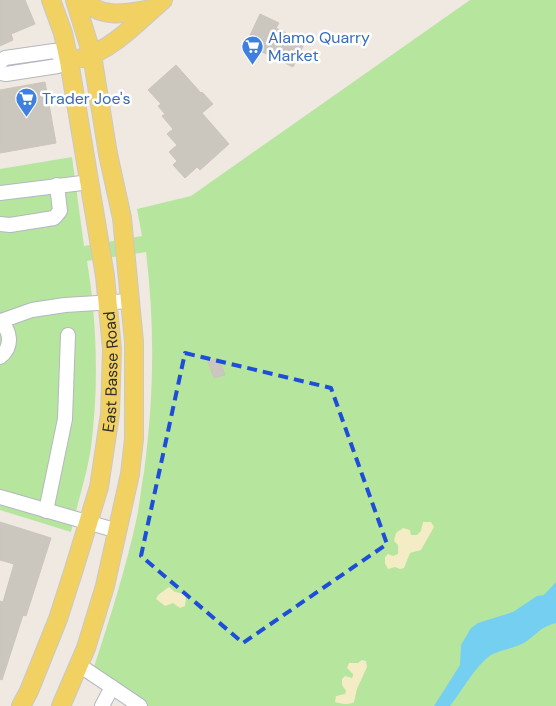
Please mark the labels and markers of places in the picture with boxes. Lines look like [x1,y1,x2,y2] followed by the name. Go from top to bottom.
[268,27,370,66] place label: Alamo Quarry Market
[240,34,264,65] supermarket icon: Alamo Quarry Market
[14,86,38,117] supermarket icon: Trader Joe's
[42,88,130,109] place label: Trader Joe's

